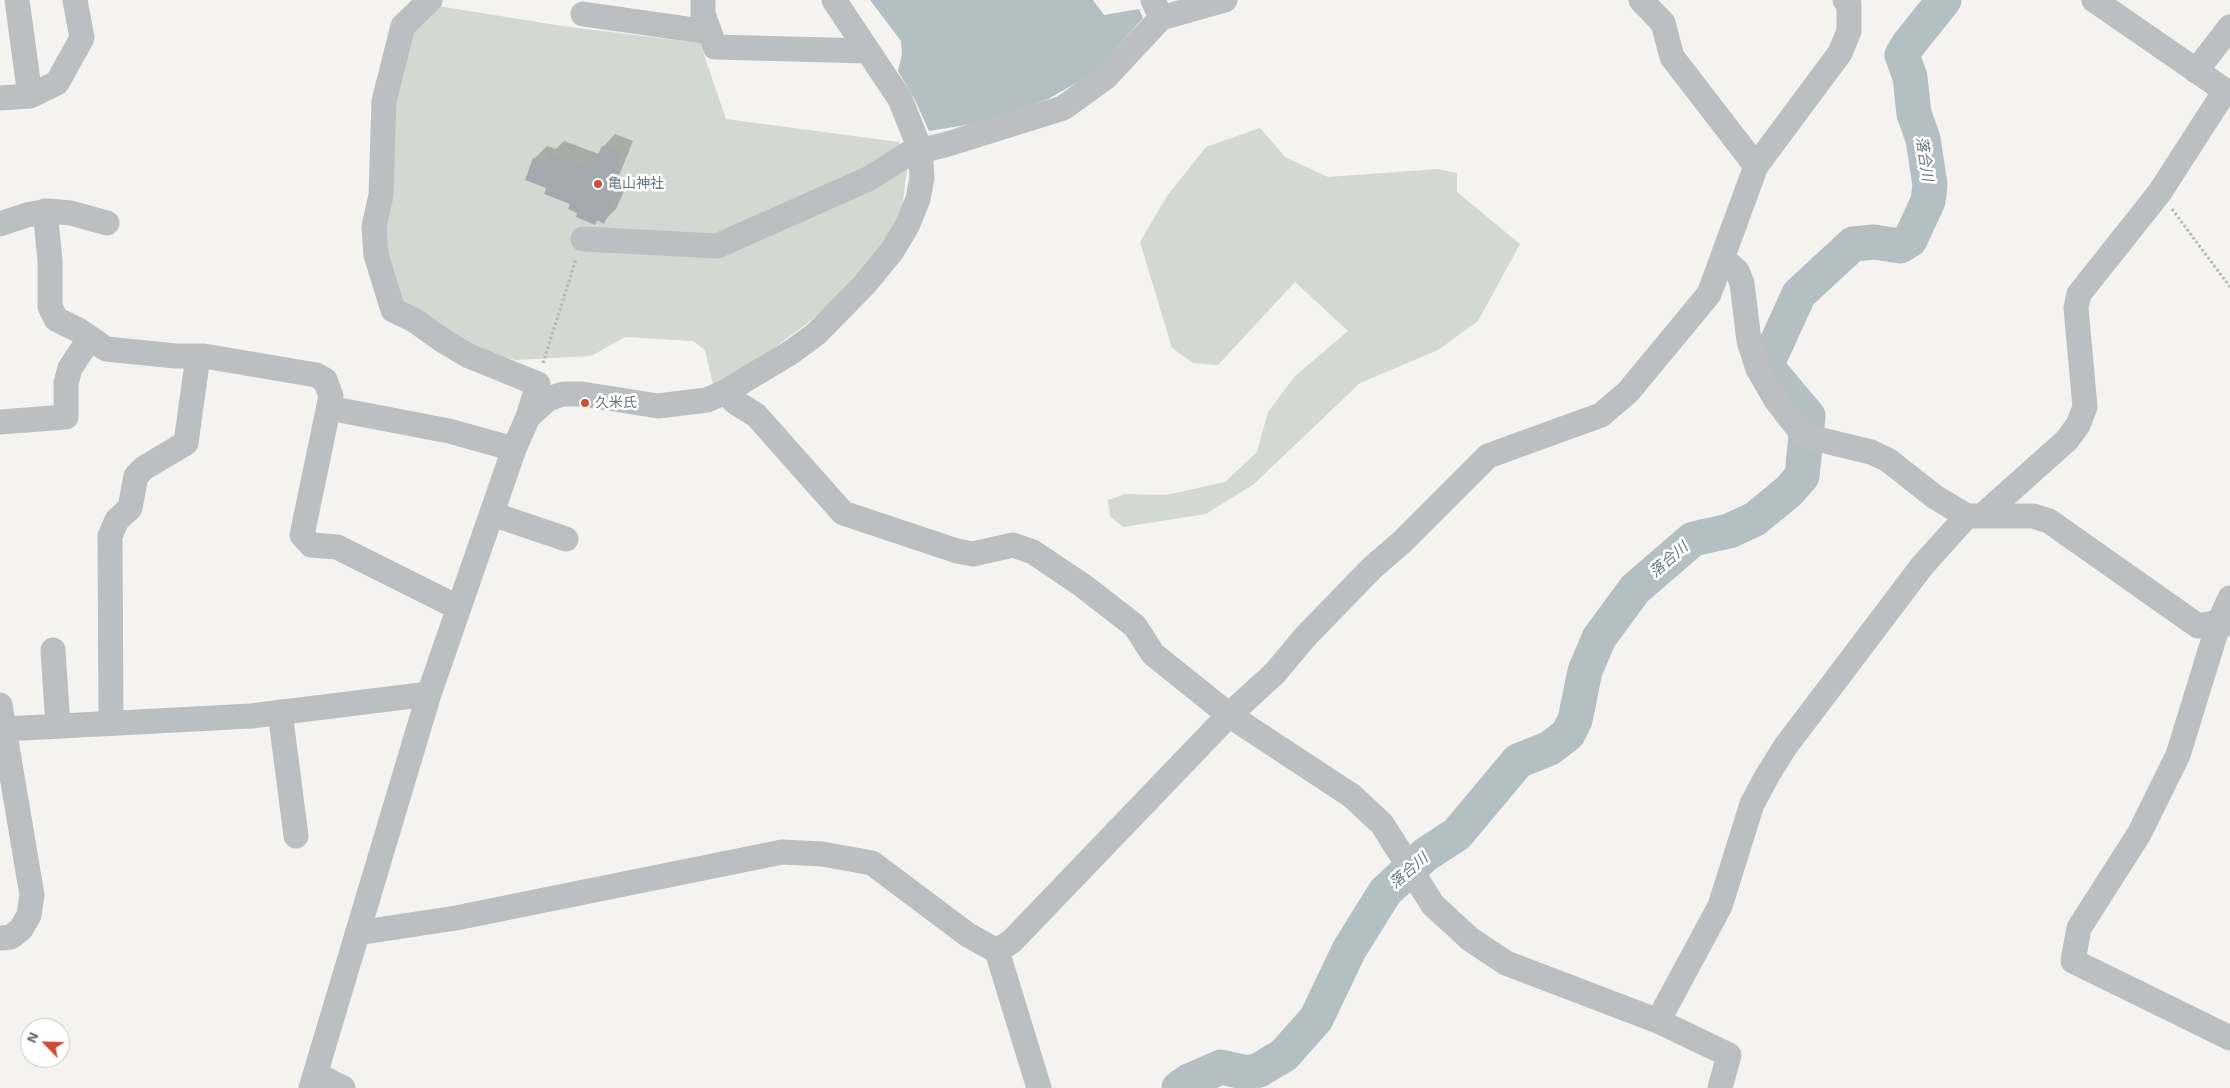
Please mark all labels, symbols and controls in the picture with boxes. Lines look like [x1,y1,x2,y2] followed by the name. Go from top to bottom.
[1912,135,1936,183] water label: 落合川
[608,176,664,192] place label: 亀山神社
[592,178,604,190] marker: 亀山神社
[595,395,637,411] place label: 久米氏
[579,397,591,409] marker: 久米氏
[1646,538,1692,582] water label: 落合川
[1386,849,1432,893] water label: 落合川
[20,1018,70,1068] north arrow
[23,1029,42,1045] text: N

